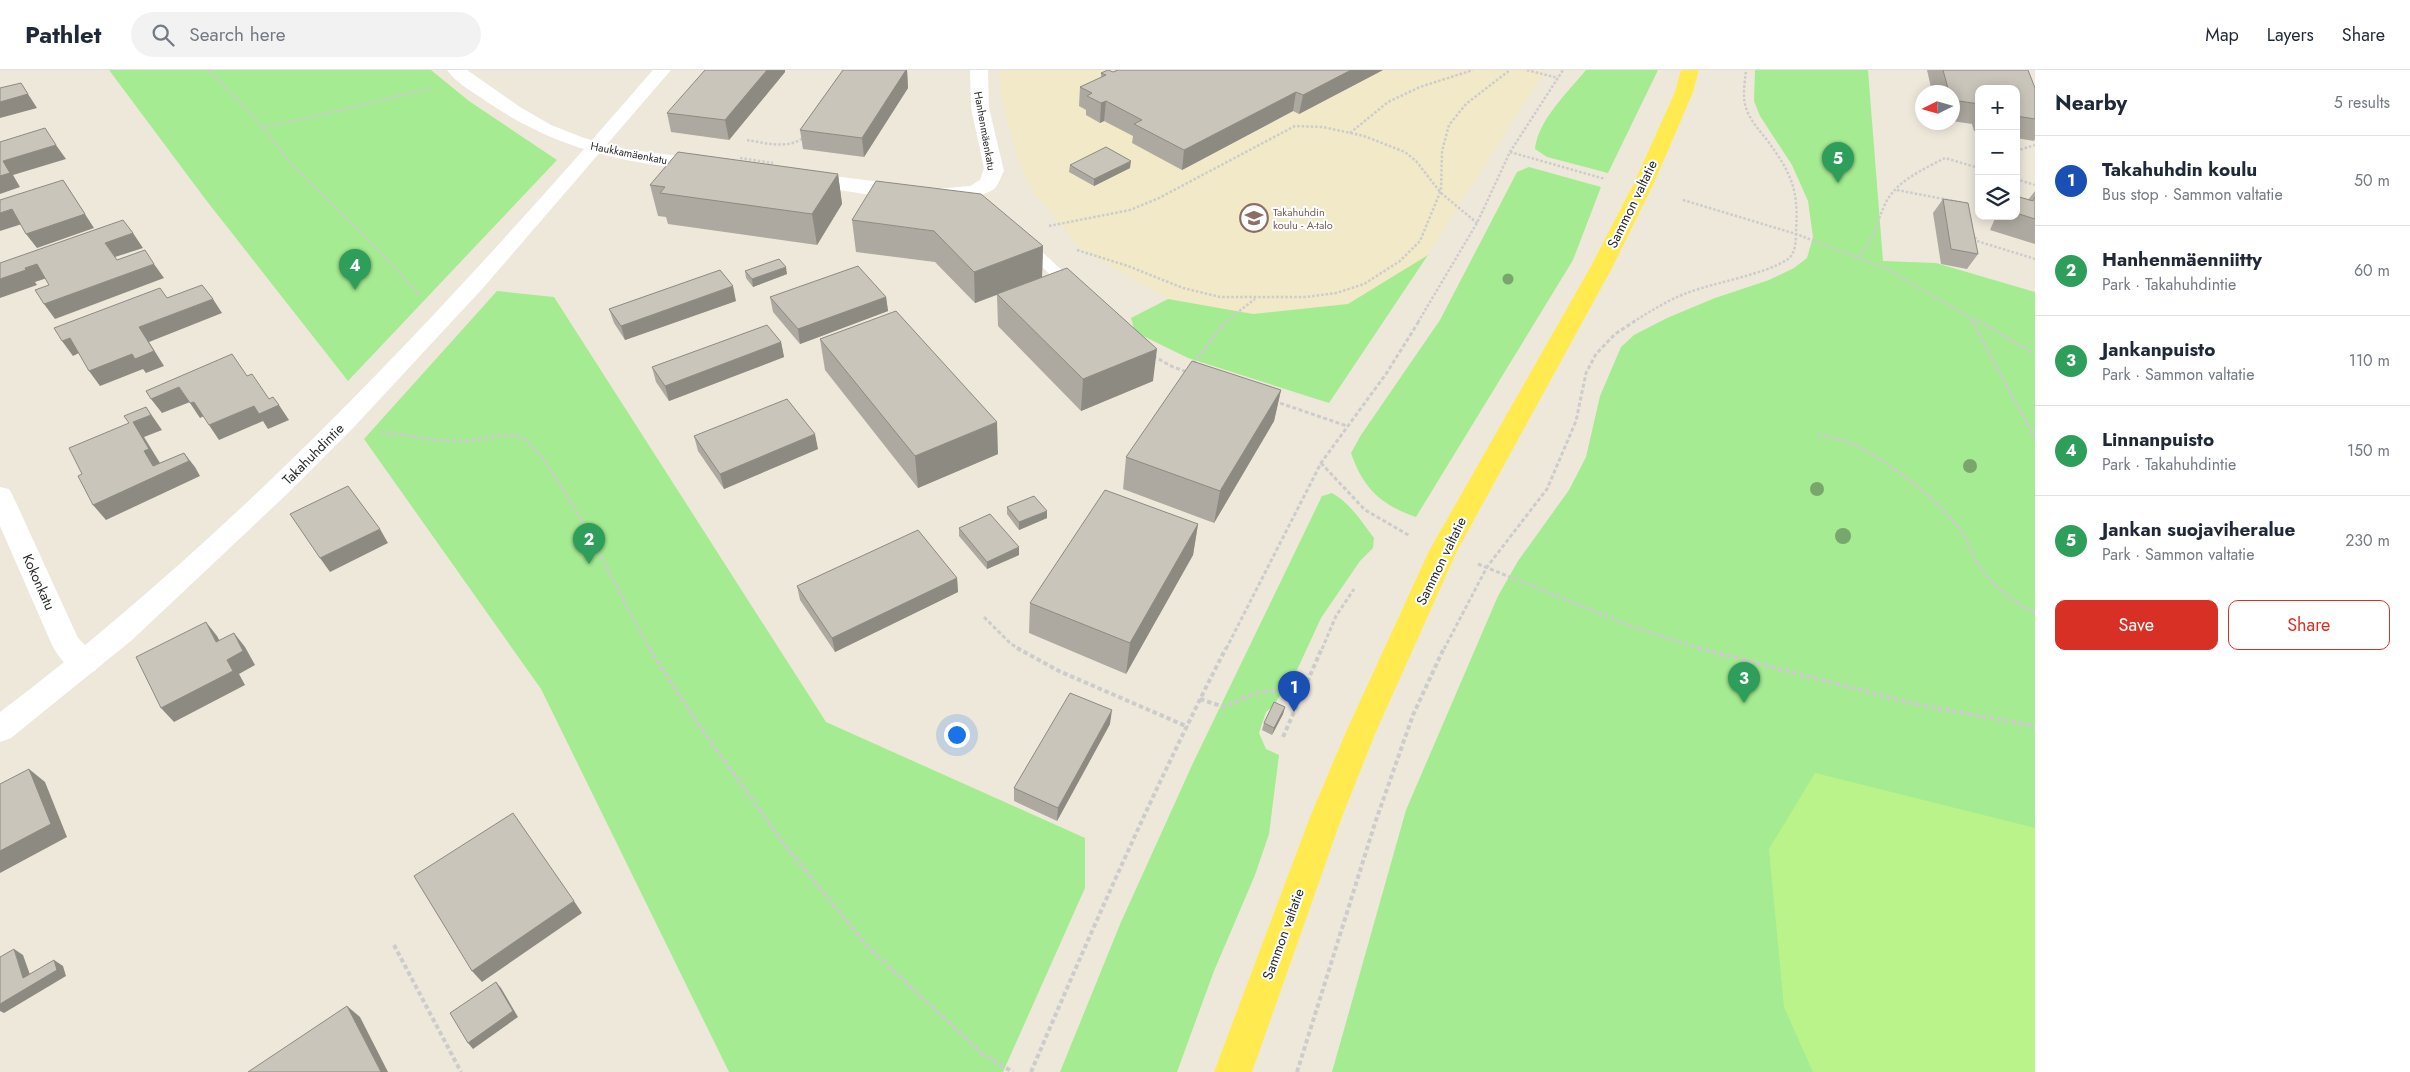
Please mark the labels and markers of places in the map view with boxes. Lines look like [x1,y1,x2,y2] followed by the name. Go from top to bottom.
[1822,142,1854,183] pin: 5
[1239,203,1269,233] school or university icon: Takahuhdin koulu - A-talo
[1273,204,1333,233] place label: Takahuhdin koulu - A-talo
[339,249,371,290] pin: 4
[573,523,605,564] pin: 2
[1728,662,1760,703] pin: 3
[1278,671,1310,712] pin: 1

